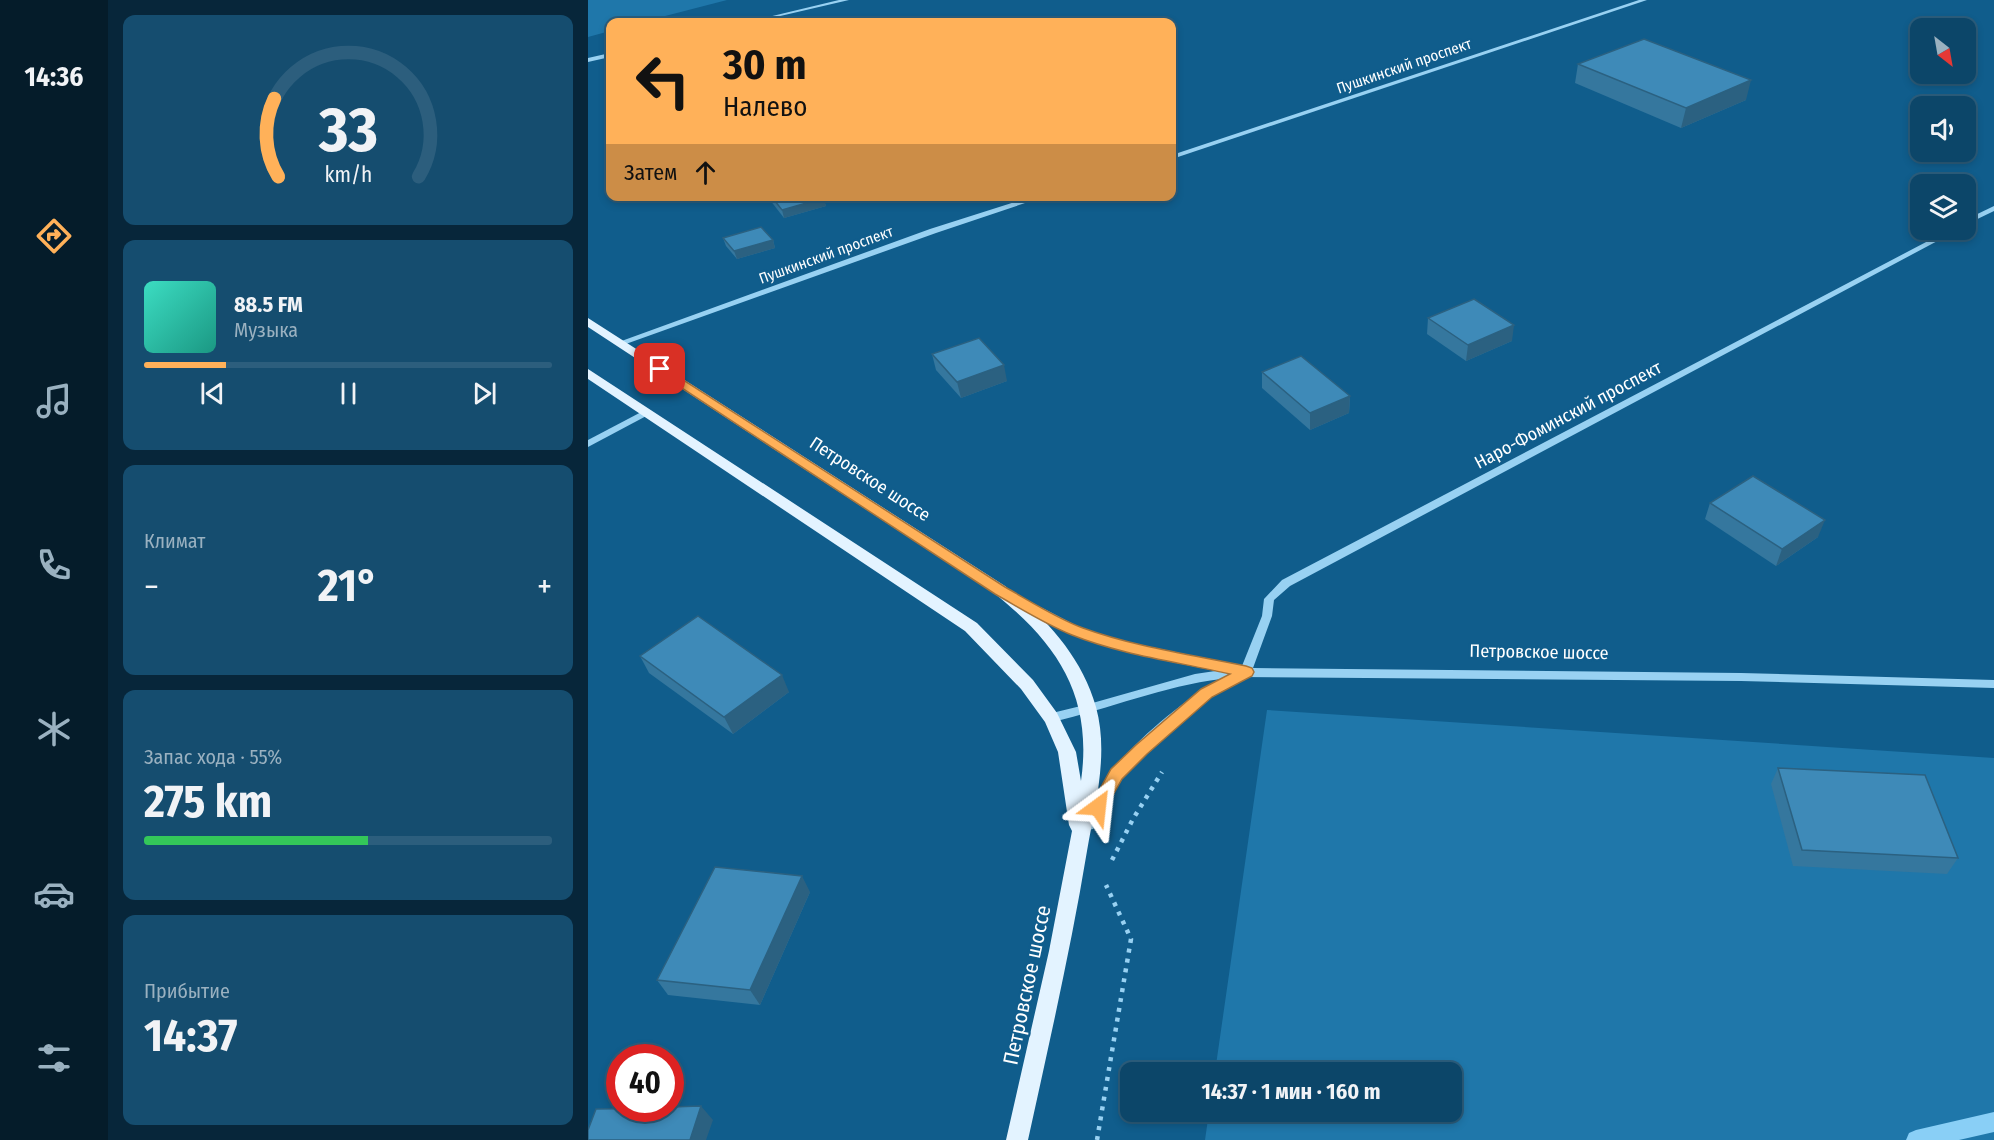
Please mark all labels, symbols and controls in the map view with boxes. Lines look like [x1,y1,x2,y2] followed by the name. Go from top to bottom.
[1910,18,1976,84] north arrow
[1910,18,1976,240] map controls
[1334,34,1475,98] street label: Пушкинский проспект
[723,40,807,90] text: 30 m
[624,42,702,120] icon: left
[25,61,83,93] text: 14:36
[723,91,807,123] text: Налево
[317,93,378,168] text: 33
[1910,96,1976,162] button: sound
[689,156,722,189] icon: ahead
[624,159,677,186] text: Затем
[324,162,372,188] text: km/h
[1910,174,1976,240] button: layers
[33,215,75,257] icon: directions
[756,222,896,288] street label: Пушкинский проспект
[234,291,303,318] text: 88.5 FM
[234,318,298,342] text: Музыка
[634,343,685,394] pin
[643,352,676,385] icon: arrive
[1471,356,1666,474] street label: Наро-Фоминский проспект
[196,377,229,410] icon: previous
[332,377,365,410] icon: pause
[468,377,501,410] icon: next
[33,380,75,422] icon: music
[806,432,934,526] street label: Петровское шоссе
[144,529,205,553] text: Климат
[33,544,75,586] icon: phone
[318,559,378,613] text: 21°
[144,567,159,607] text: −
[537,567,552,607] text: +
[1469,640,1609,664] street label: Петровское шоссе
[33,708,75,750] icon: climate
[144,745,282,769] text: Запас хода · 55%
[144,775,272,829] text: 275 km
[1066,775,1130,839] position arrow
[33,873,75,915] icon: car
[997,903,1057,1067] street label: Петровское шоссе
[144,979,230,1003] text: Прибытие
[144,1009,237,1063] text: 14:37
[33,1037,75,1079] icon: filters
[606,1044,684,1122] speed limit sign: 40
[1201,1078,1381,1105] text: 14:37 · 1 мин · 160 m

